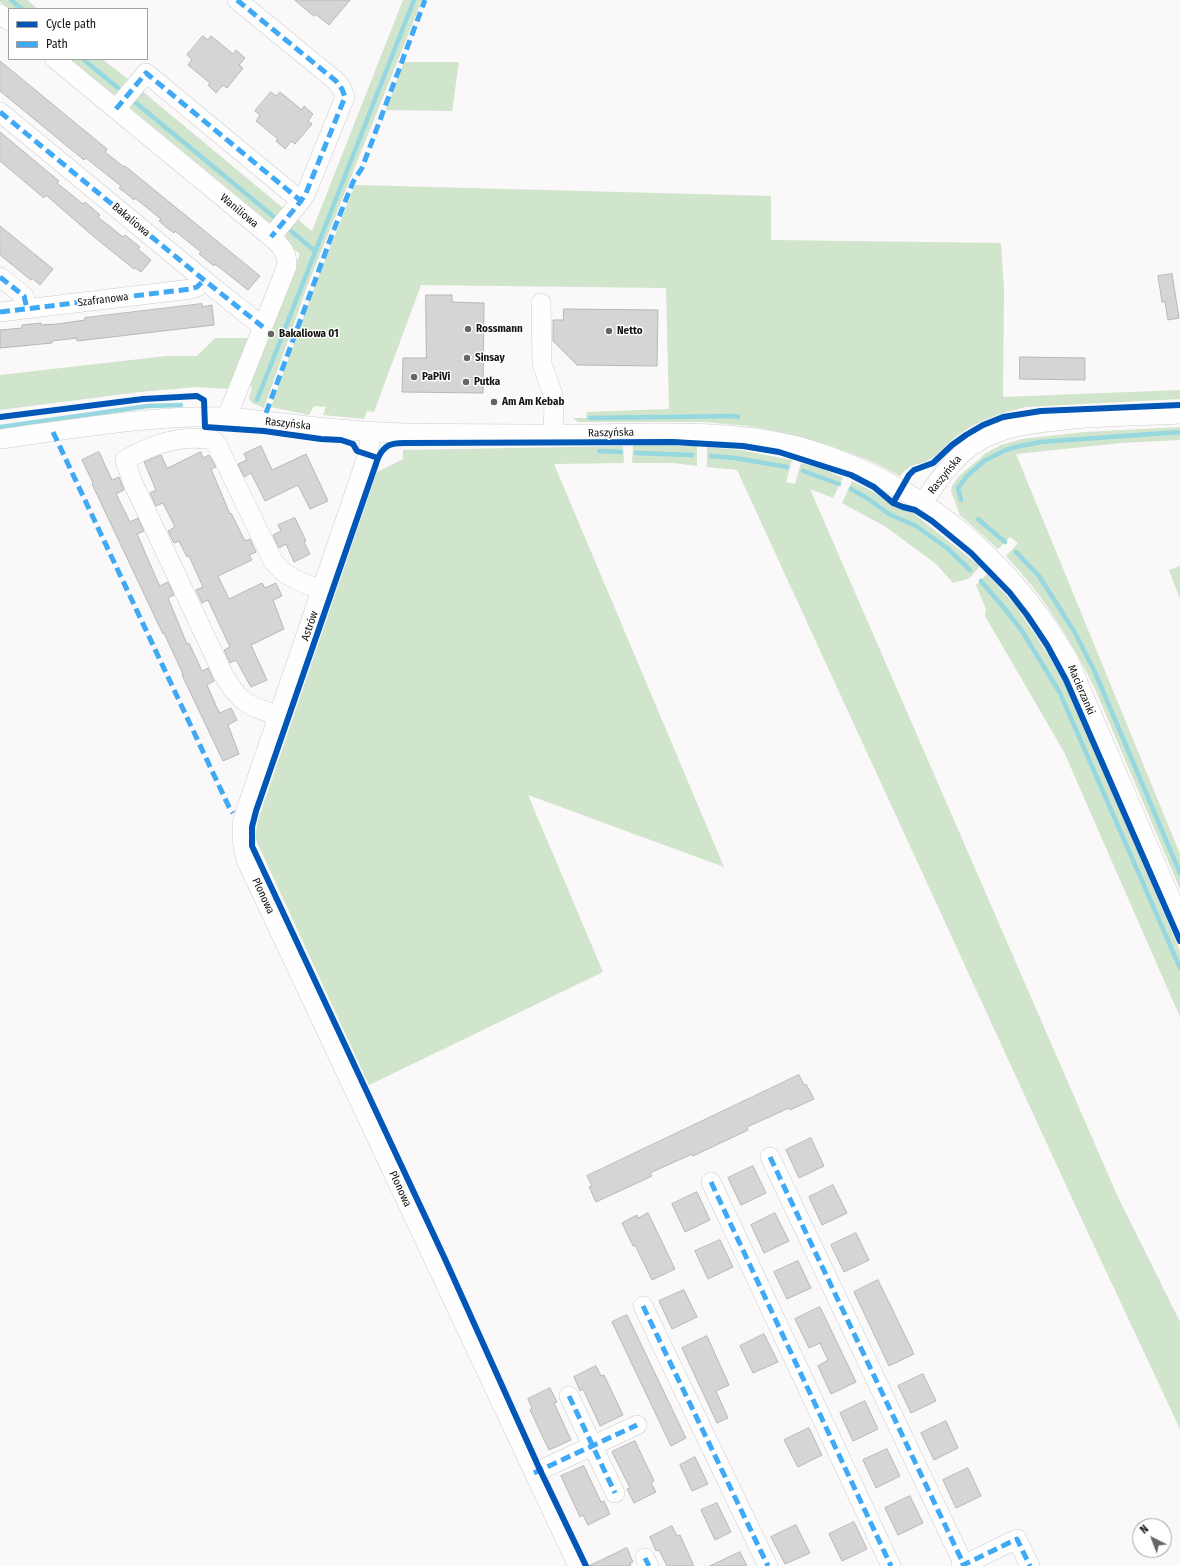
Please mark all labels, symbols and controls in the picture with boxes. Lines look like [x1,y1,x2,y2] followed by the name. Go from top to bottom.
[8,8,148,60] legend
[46,17,96,31] text: Cycle path
[46,37,68,51] text: Path
[217,191,261,231] street label: Waniliowa
[109,200,153,240] street label: Bakaliowa
[77,290,129,310] street label: Szafranowa
[476,322,523,336] place label: Rossmann
[463,324,473,334] marker: Rossmann
[617,324,643,338] place label: Netto
[604,326,614,336] marker: Netto
[279,327,339,341] place label: Bakaliowa 01
[266,329,276,339] marker: Bakaliowa 01
[475,351,505,365] place label: Sinsay
[462,353,472,363] marker: Sinsay
[422,370,450,384] place label: PaPiVi
[409,372,419,382] marker: PaPiVi
[474,375,500,389] place label: Putka
[461,377,471,387] marker: Putka
[502,395,564,409] place label: Am Am Kebab
[489,397,499,407] marker: Am Am Kebab
[264,415,312,433] street label: Raszyńska
[588,426,634,440] street label: Raszyńska
[925,453,965,497] street label: Raszyńska
[299,609,321,643] street label: Astrów
[1065,663,1097,717] street label: Macierzanki
[249,876,277,916] street label: Plonowa
[386,1169,414,1209] street label: Plonowa
[1132,1518,1172,1558] north arrow
[1138,1522,1151,1536] text: N

